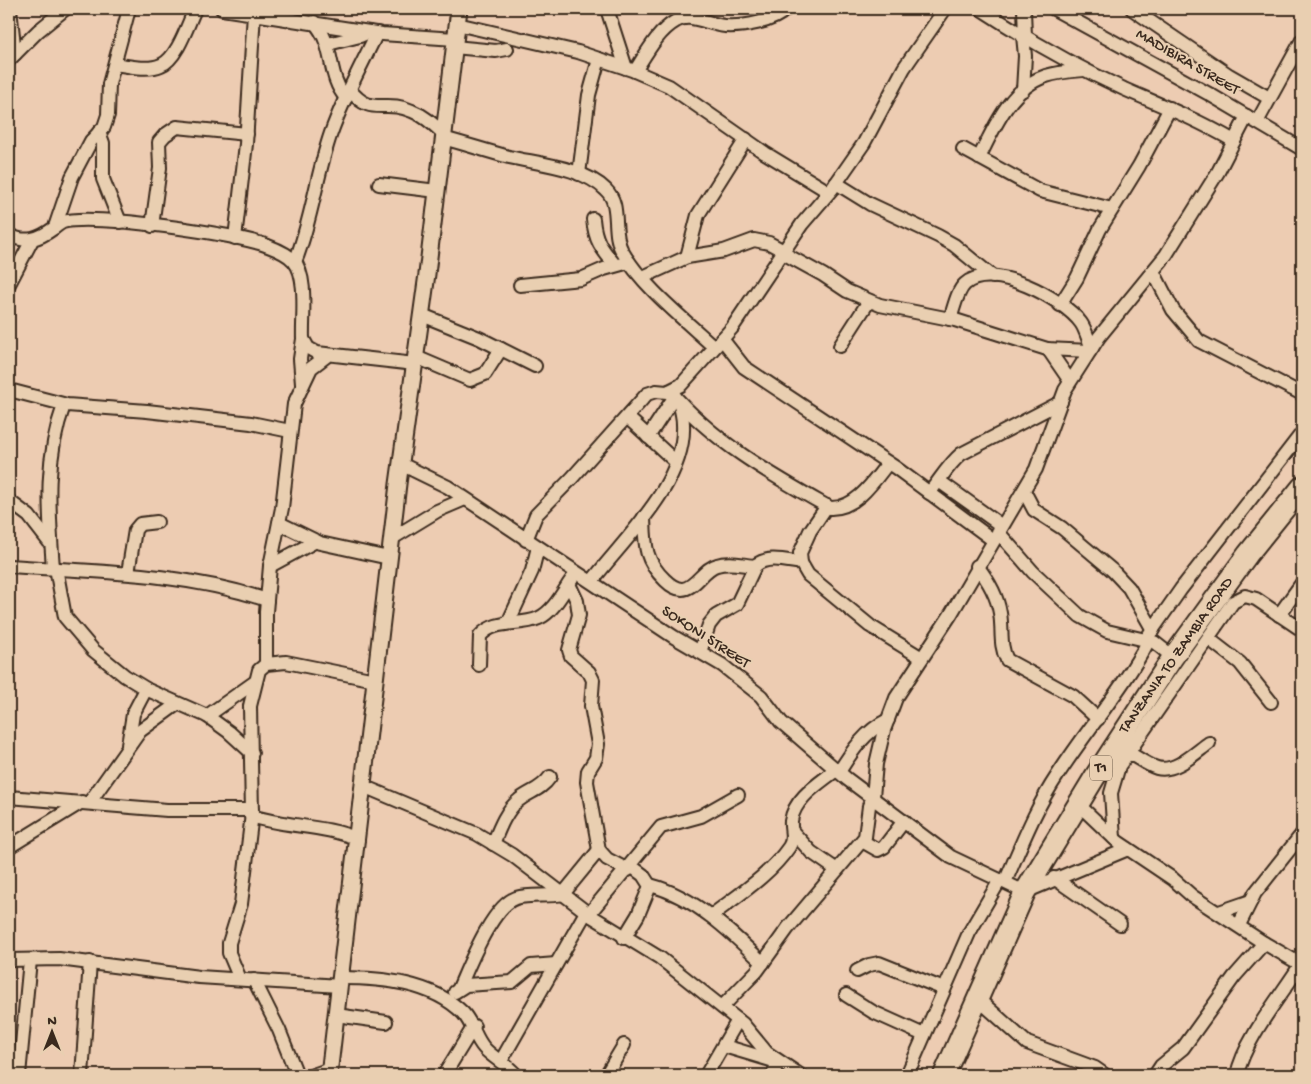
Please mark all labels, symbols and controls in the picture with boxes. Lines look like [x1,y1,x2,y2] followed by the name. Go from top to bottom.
[1132,26,1243,101] street label: MADIBIRA STREET
[1115,574,1239,739] street label: TANZANIA TO ZAMBIA ROAD
[657,602,753,674] street label: SOKONI STREET
[1090,756,1112,780] road number: T1
[28,1006,78,1056] north arrow
[47,1013,57,1030] text: N

